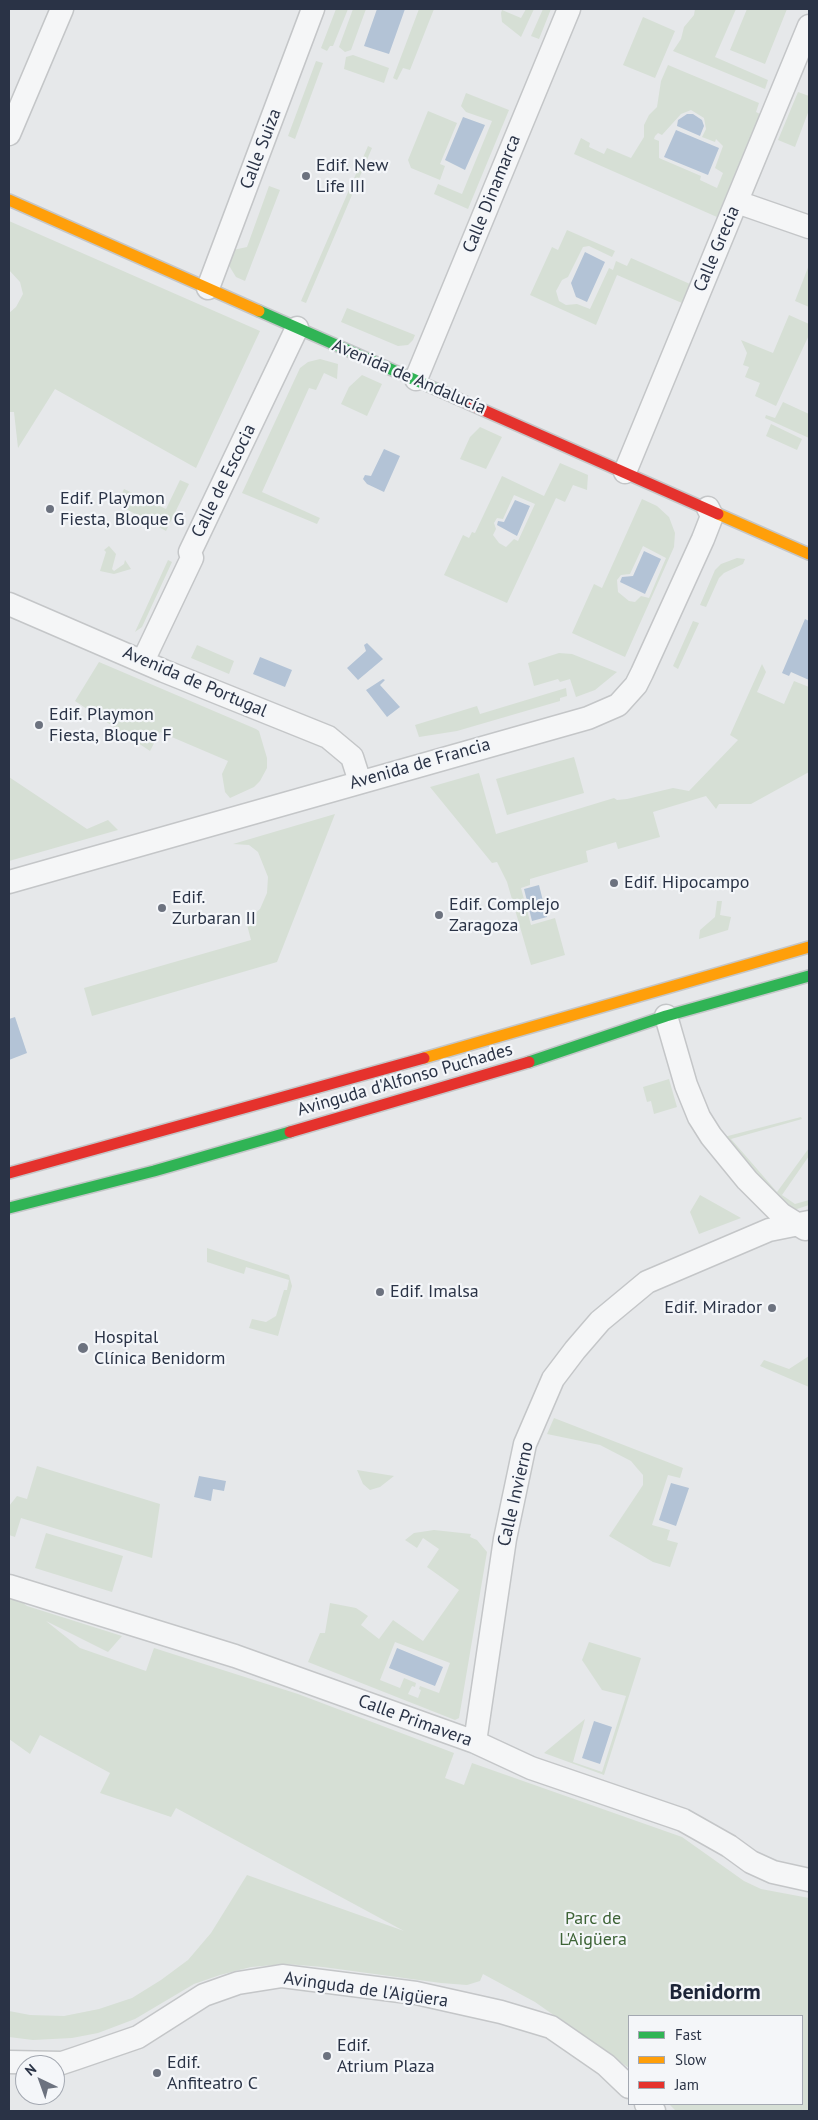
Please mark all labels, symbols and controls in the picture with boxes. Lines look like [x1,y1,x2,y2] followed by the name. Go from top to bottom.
[236,106,286,192] street label: Calle Suiza
[458,132,526,256] street label: Calle Dinamarca
[316,155,388,198] place label: Edif. New Life III
[300,170,312,182] marker: Edif. New Life III
[689,203,745,295] street label: Calle Grecia
[329,335,489,419] street label: Avenida de Andalucía
[187,421,261,541] street label: Calle de Escocia
[60,488,184,530] place label: Edif. Playmon Fiesta, Bloque G
[44,503,56,515] marker: Edif. Playmon Fiesta, Bloque G
[120,642,270,722] street label: Avenida de Portugal
[49,704,172,746] place label: Edif. Playmon Fiesta, Bloque F
[33,719,45,731] marker: Edif. Playmon Fiesta, Bloque F
[347,734,493,794] street label: Avenida de Francia
[624,872,749,894] place label: Edif. Hipocampo
[608,877,620,889] marker: Edif. Hipocampo
[172,887,256,930] place label: Edif. Zurbaran II
[449,894,560,936] place label: Edif. Complejo Zaragoza
[156,902,168,914] marker: Edif. Zurbaran II
[433,909,445,921] marker: Edif. Complejo Zaragoza
[295,1039,515,1121] street label: Avinguda d'Alfonso Puchades
[390,1281,479,1303] place label: Edif. Imalsa
[374,1286,386,1298] marker: Edif. Imalsa
[664,1297,762,1319] place label: Edif. Mirador
[766,1302,778,1314] marker: Edif. Mirador
[94,1327,225,1370] place label: Hospital Clínica Benidorm
[76,1341,90,1355] marker: Hospital Clínica Benidorm
[493,1440,539,1548] street label: Calle Invierno
[355,1690,475,1752] street label: Calle Primavera
[559,1908,627,1950] park label: Parc de L'Aigüera
[283,1968,449,2012] street label: Avinguda de l'Aigüera
[669,1980,761,2006] district label: Benidorm
[628,2015,803,2105] legend
[675,2025,702,2044] text: Fast
[337,2035,435,2078] place label: Edif. Atrium Plaza
[321,2050,333,2062] marker: Edif. Atrium Plaza
[675,2050,706,2069] text: Slow
[167,2052,258,2094] place label: Edif. Anfiteatro C
[15,2055,65,2105] north arrow
[21,2060,40,2079] text: N
[151,2067,163,2079] marker: Edif. Anfiteatro C
[675,2075,699,2094] text: Jam

